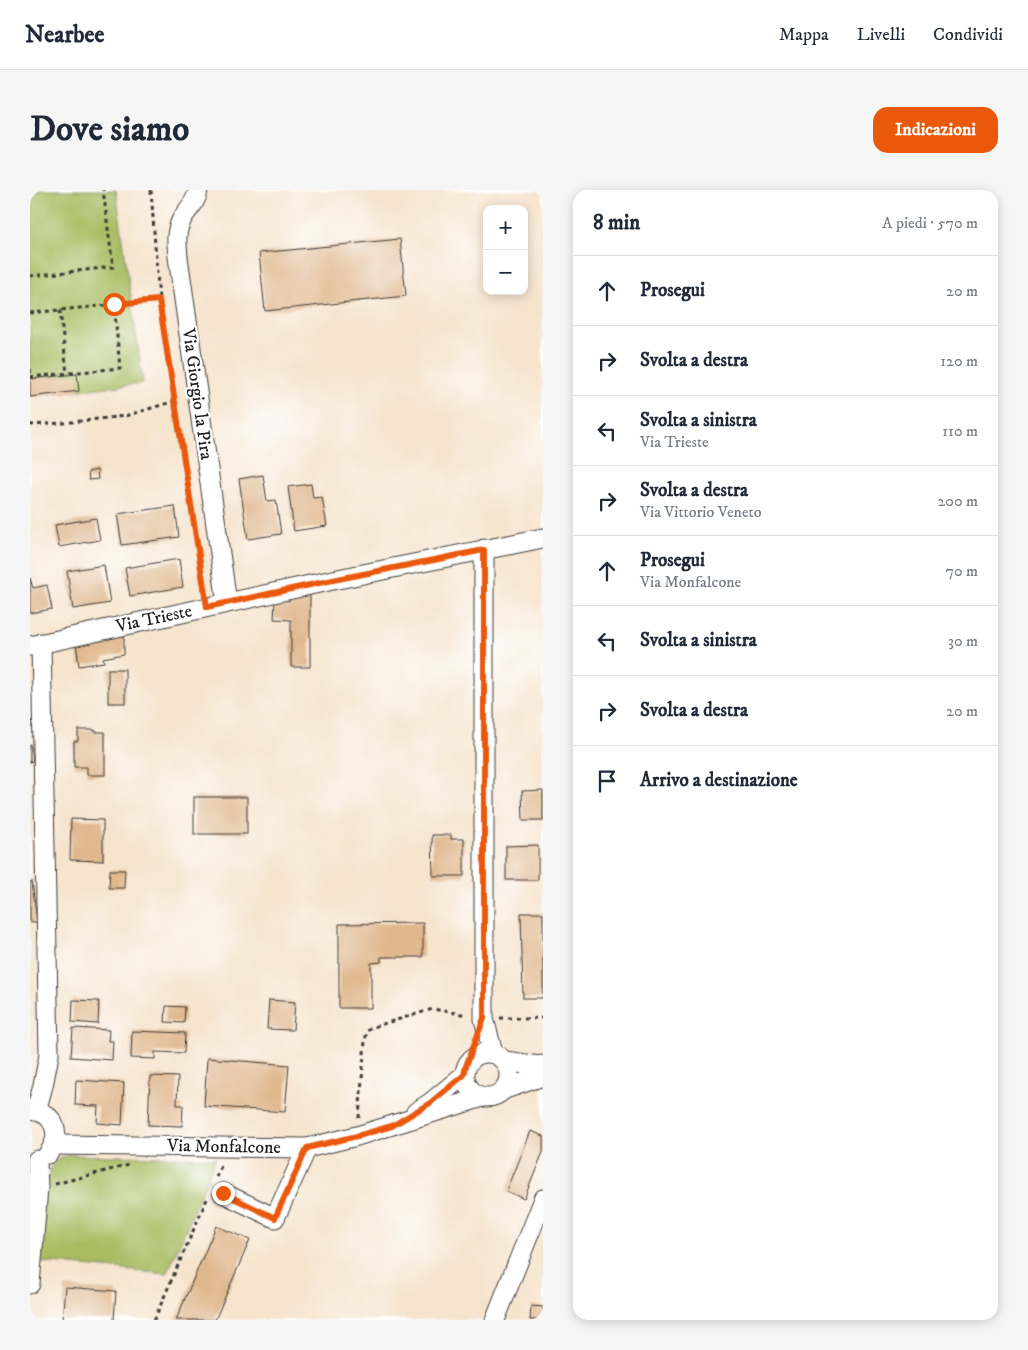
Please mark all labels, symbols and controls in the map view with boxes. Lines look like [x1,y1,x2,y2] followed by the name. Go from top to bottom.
[25,20,104,50] text: Nearbee
[779,24,829,46] text: Mappa
[857,24,905,46] text: Livelli
[933,24,1003,46] text: Condividi
[873,107,998,153] button: Indicazioni
[30,108,189,152] text: Dove siamo
[483,205,528,295] map controls
[483,205,528,250] button: +
[593,210,640,236] text: 8 min
[882,213,978,233] text: A piedi · 570 m
[483,250,528,295] button: −
[593,277,621,305] icon: ahead
[640,279,705,302] text: Prosegui
[946,281,978,301] text: 20 m
[103,293,126,316] route start
[177,326,217,461] street label: Via Giorgio la Pira
[593,347,621,375] icon: right
[640,349,748,372] text: Svolta a destra
[940,351,978,371] text: 120 m
[640,409,757,432] text: Svolta a sinistra
[593,417,621,445] icon: left
[942,421,978,441] text: 110 m
[640,432,709,452] text: Via Trieste
[640,479,748,502] text: Svolta a destra
[593,487,621,515] icon: right
[937,491,978,511] text: 200 m
[640,502,761,522] text: Via Vittorio Veneto
[640,549,705,572] text: Prosegui
[593,557,621,585] icon: ahead
[946,561,978,581] text: 70 m
[640,572,741,592] text: Via Monfalcone
[113,600,194,638] street label: Via Trieste
[593,627,621,655] icon: left
[640,629,757,652] text: Svolta a sinistra
[948,631,978,651] text: 30 m
[593,697,621,725] icon: right
[640,699,748,722] text: Svolta a destra
[946,701,978,721] text: 20 m
[593,767,621,795] icon: arrive
[640,769,798,792] text: Arrivo a destinazione
[166,1135,281,1159] street label: Via Monfalcone
[212,1182,235,1205] route end

